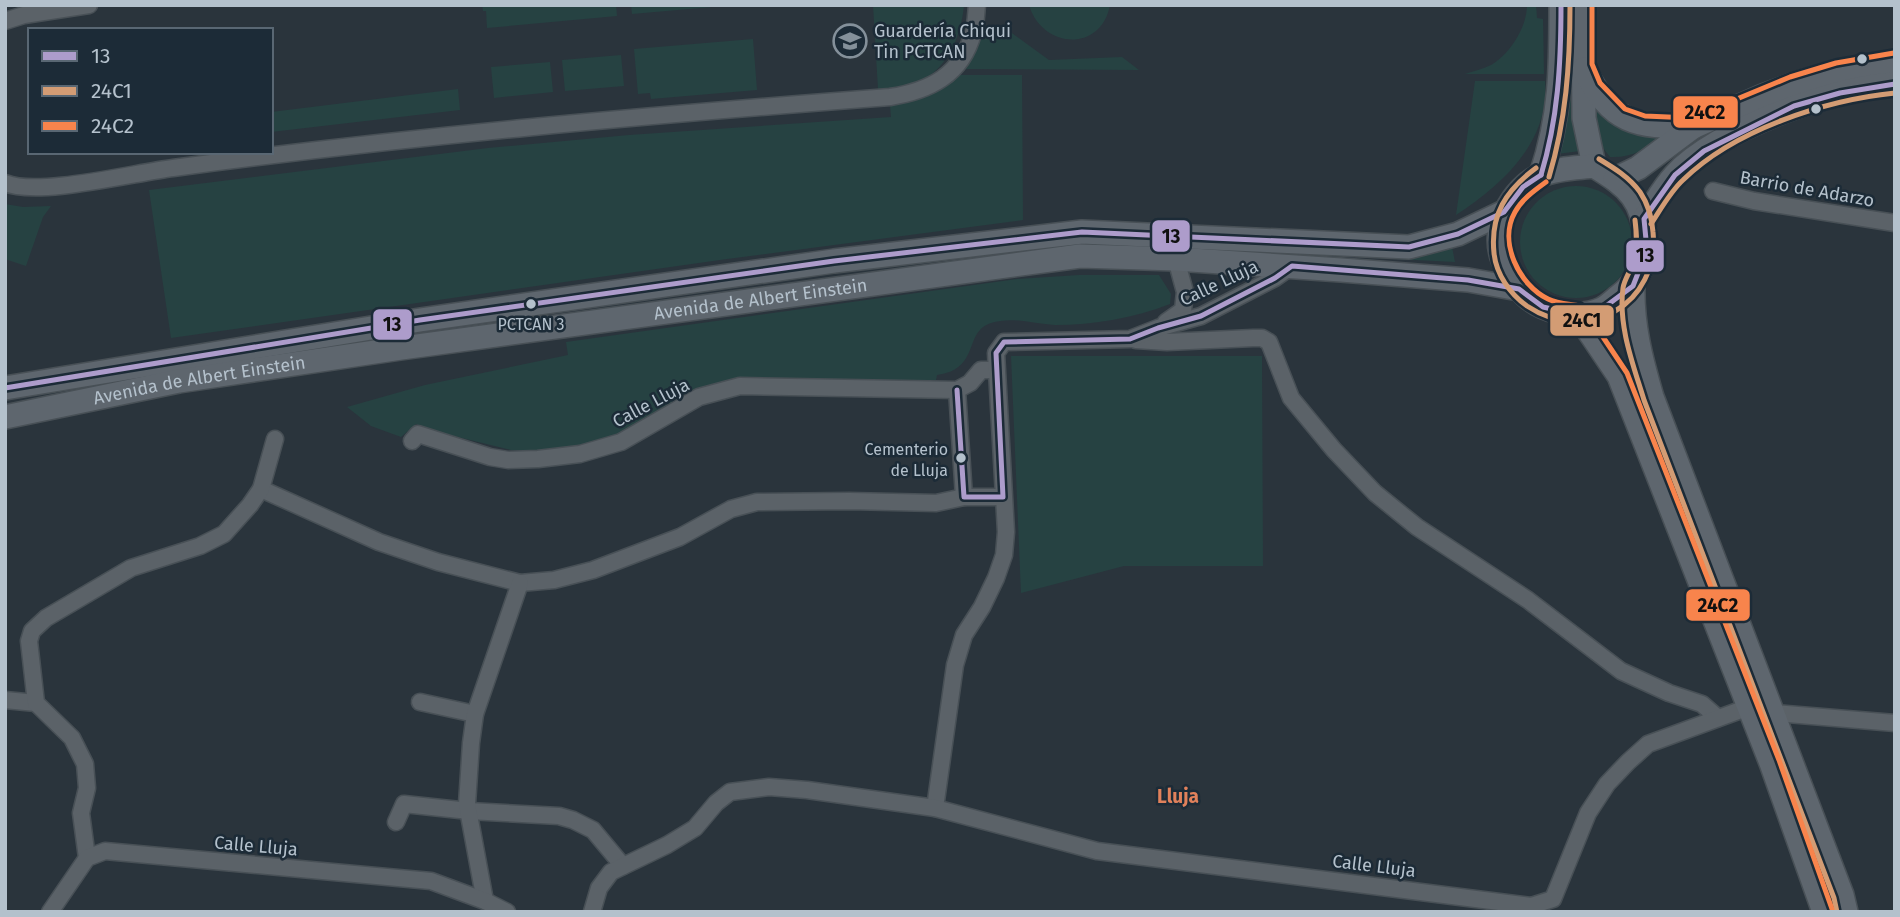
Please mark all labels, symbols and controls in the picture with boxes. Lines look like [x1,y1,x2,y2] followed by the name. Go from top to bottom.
[874,20,1011,63] place label: Guardería Chiqui Tin PCTCAN
[831,22,869,60] school or university icon: Guardería Chiqui Tin PCTCAN
[28,28,273,154] legend
[91,43,111,69] text: 13
[1855,52,1869,66] unlabelled marker
[91,78,132,104] text: 24C1
[1672,95,1739,129] line badge: 24C2
[1685,101,1726,124] text: 24C2
[1809,102,1823,116] unlabelled marker
[91,113,134,139] text: 24C2
[1738,166,1876,212] street label: Barrio de Adarzo
[1151,219,1191,253] line badge: 13
[1162,225,1180,248] text: 13
[1625,239,1665,273] line badge: 13
[1636,244,1654,267] text: 13
[1176,255,1262,311] street label: Calle Lluja
[653,274,869,325] street label: Avenida de Albert Einstein
[524,297,538,311] marker: PCTCAN 3
[1549,304,1615,337] line badge: 24C1
[372,308,413,341] line badge: 13
[1563,309,1601,332] text: 24C1
[383,313,401,336] text: 13
[497,315,565,334] place label: PCTCAN 3
[91,351,307,409] street label: Avenida de Albert Einstein
[609,374,693,432] street label: Calle Lluja
[865,440,948,480] place label: Cementerio de Lluja
[954,451,968,465] marker: Cementerio de Lluja
[1685,588,1751,622] line badge: 24C2
[1698,594,1739,617] text: 24C2
[1157,785,1199,808] district label: Lluja
[213,831,299,861] street label: Calle Lluja
[1331,850,1417,882] street label: Calle Lluja

